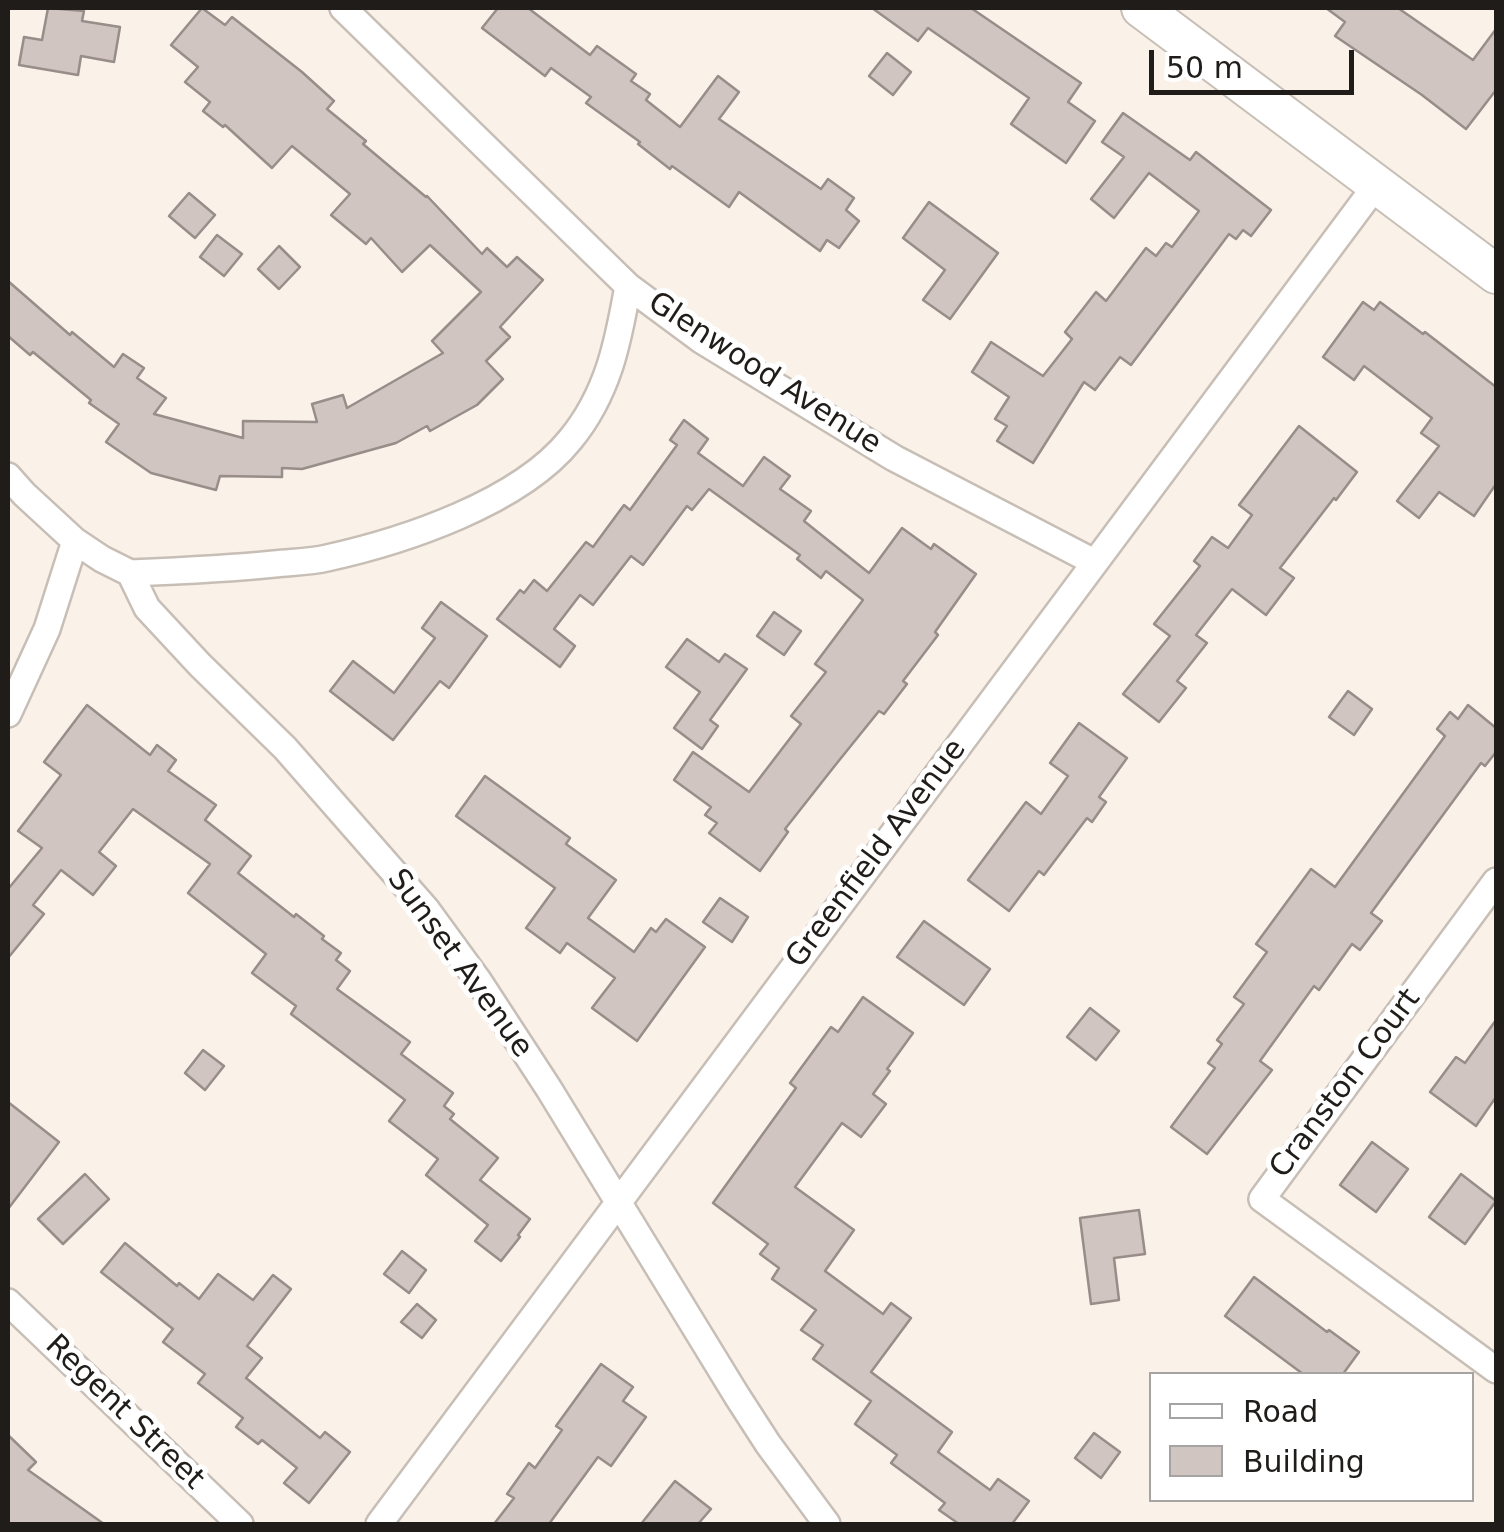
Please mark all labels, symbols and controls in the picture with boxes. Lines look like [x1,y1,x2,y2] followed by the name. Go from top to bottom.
[1154,30,1359,92] scale bar
[1166,50,1243,85] text: 50 m
[641,285,887,463] street label: Glenwood Avenue
[779,733,975,975] street label: Greenfield Avenue
[379,863,539,1065] street label: Sunset Avenue
[1263,982,1429,1186] street label: Cranston Court
[37,1328,211,1498] street label: Regent Street
[1149,1372,1474,1502] legend
[1243,1394,1318,1429] text: Road
[1243,1444,1365,1479] text: Building

